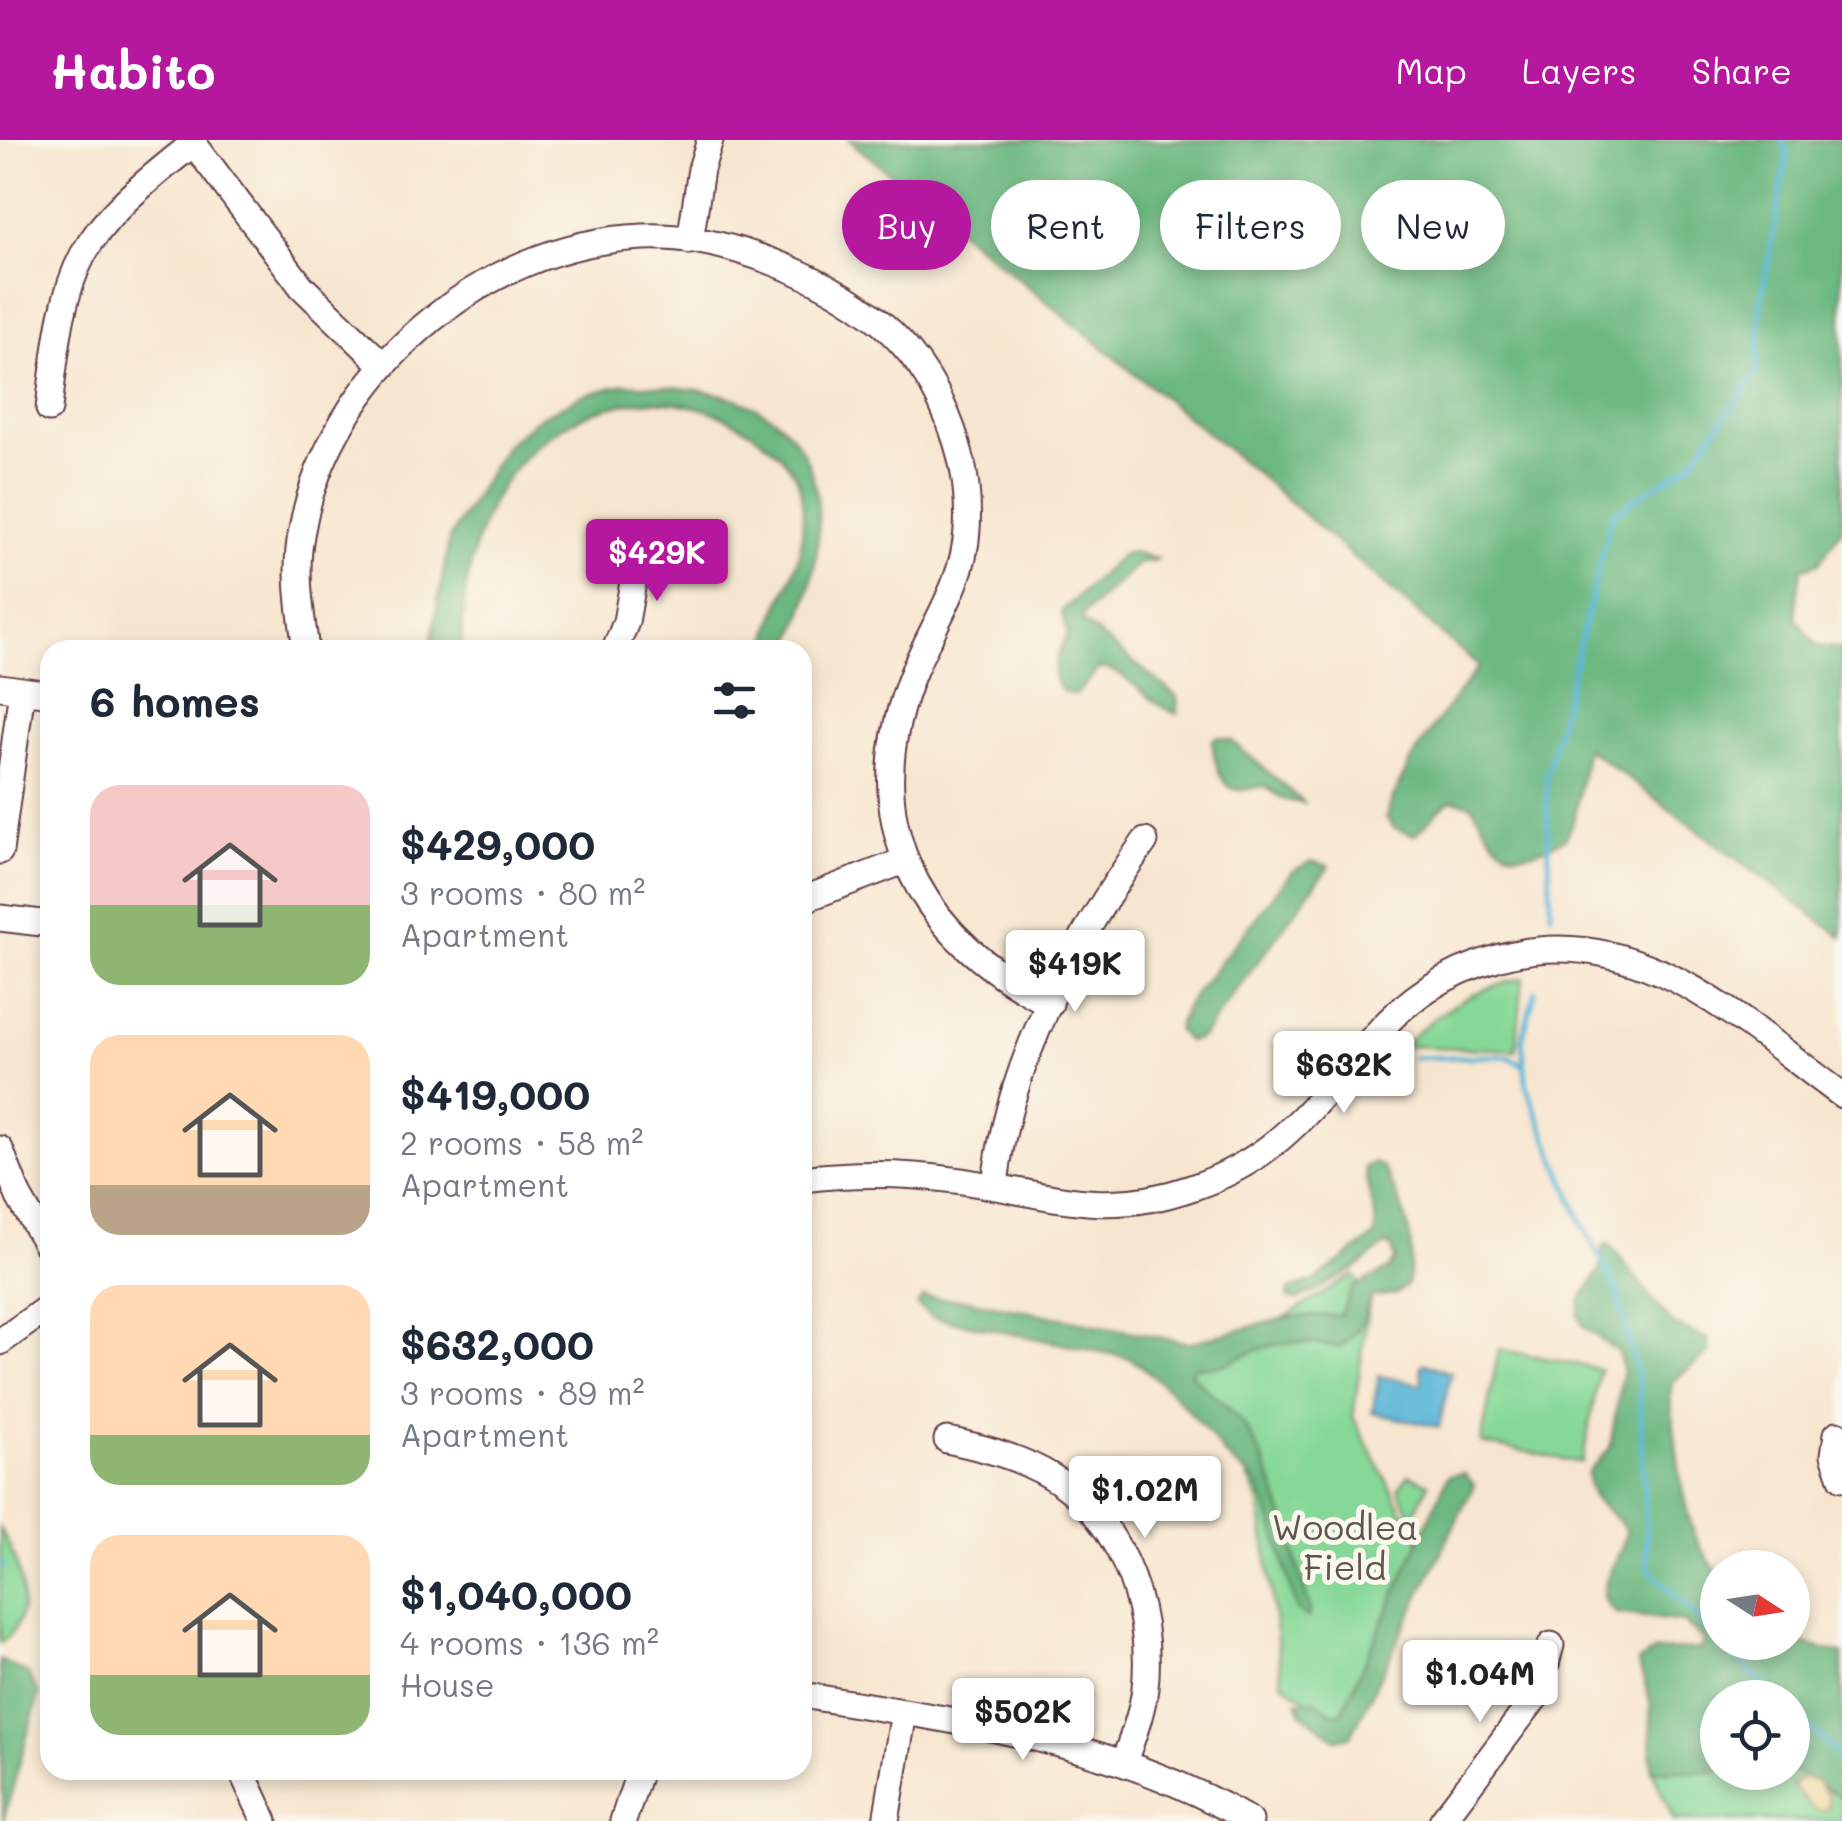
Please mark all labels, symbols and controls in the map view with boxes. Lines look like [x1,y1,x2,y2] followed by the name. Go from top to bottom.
[50,39,215,101] text: Habito
[1395,47,1467,93] text: Map
[1522,47,1637,93] text: Layers
[1692,47,1792,93] text: Share
[842,180,971,270] chip: Buy
[991,180,1140,270] chip: Rent
[1160,180,1341,270] chip: Filters
[1361,180,1505,270] chip: New
[587,519,727,604] pin: $429K
[608,530,706,572] text: $429K
[90,673,260,728] text: 6 homes
[707,673,762,728] icon: filters
[400,816,595,871] text: $429,000
[170,825,290,945] icon: home
[400,871,645,913] text: 3 rooms · 80 m²
[400,913,569,955] text: Apartment
[1005,930,1145,1015] pin: $419K
[1028,941,1122,983] text: $419K
[1274,1031,1414,1116] pin: $632K
[1295,1042,1393,1084] text: $632K
[400,1066,590,1121] text: $419,000
[170,1075,290,1195] icon: home
[400,1121,643,1163] text: 2 rooms · 58 m²
[400,1163,569,1205] text: Apartment
[400,1316,594,1371] text: $632,000
[170,1325,290,1445] icon: home
[400,1371,645,1413] text: 3 rooms · 89 m²
[400,1413,569,1455] text: Apartment
[1064,1456,1226,1541] pin: $1.02M
[1091,1467,1199,1509] text: $1.02M
[1272,1503,1418,1589] park label: Woodlea Field
[1700,1550,1810,1660] north arrow
[1700,1550,1810,1790] map controls
[400,1566,632,1621] text: $1,040,000
[170,1575,290,1695] icon: home
[400,1621,659,1663] text: 4 rooms · 136 m²
[1399,1640,1561,1725] pin: $1.04M
[1425,1651,1535,1693] text: $1.04M
[400,1663,495,1705] text: House
[953,1678,1093,1763] pin: $502K
[1700,1680,1810,1790] button: locate
[974,1689,1072,1731] text: $502K

